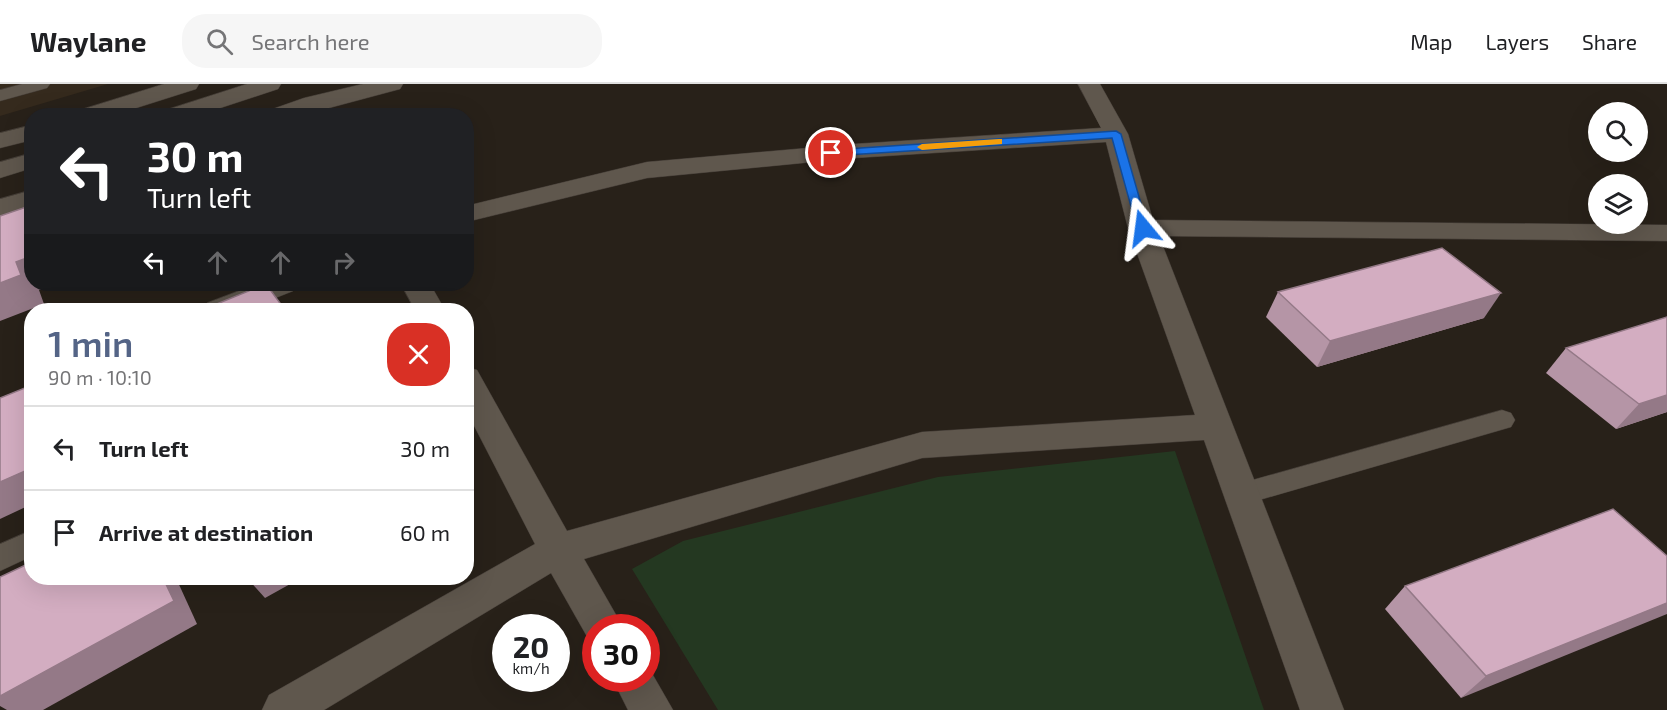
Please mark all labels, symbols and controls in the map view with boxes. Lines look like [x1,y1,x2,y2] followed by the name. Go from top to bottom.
[182,14,602,68] search box
[30,24,146,58] text: Waylane
[203,25,236,58] icon: search
[251,28,370,54] text: Search here
[1410,29,1452,54] text: Map
[1485,29,1549,54] text: Layers
[1582,29,1637,54] text: Share
[1588,102,1648,234] map controls
[1588,102,1648,162] button: search
[805,127,856,178] pin
[147,130,243,180] text: 30 m
[48,132,126,210] icon: left
[814,136,847,169] icon: arrive
[1588,174,1648,234] button: layers
[147,181,251,213] text: Turn left
[1111,196,1175,260] position arrow
[138,246,171,279] icon: left
[201,246,234,279] icon: ahead
[264,246,297,279] icon: ahead
[327,246,360,279] icon: right
[48,321,133,364] text: 1 min
[387,323,450,386] button: close
[48,365,152,389] text: 90 m · 10:10
[48,432,81,465] icon: left
[99,435,188,461] text: Turn left
[400,435,450,461] text: 30 m
[48,516,81,549] icon: arrive
[99,519,313,545] text: Arrive at destination
[400,519,450,545] text: 60 m
[582,614,660,692] speed limit sign: 30
[513,628,549,664] text: 20
[512,659,550,677] text: km/h

